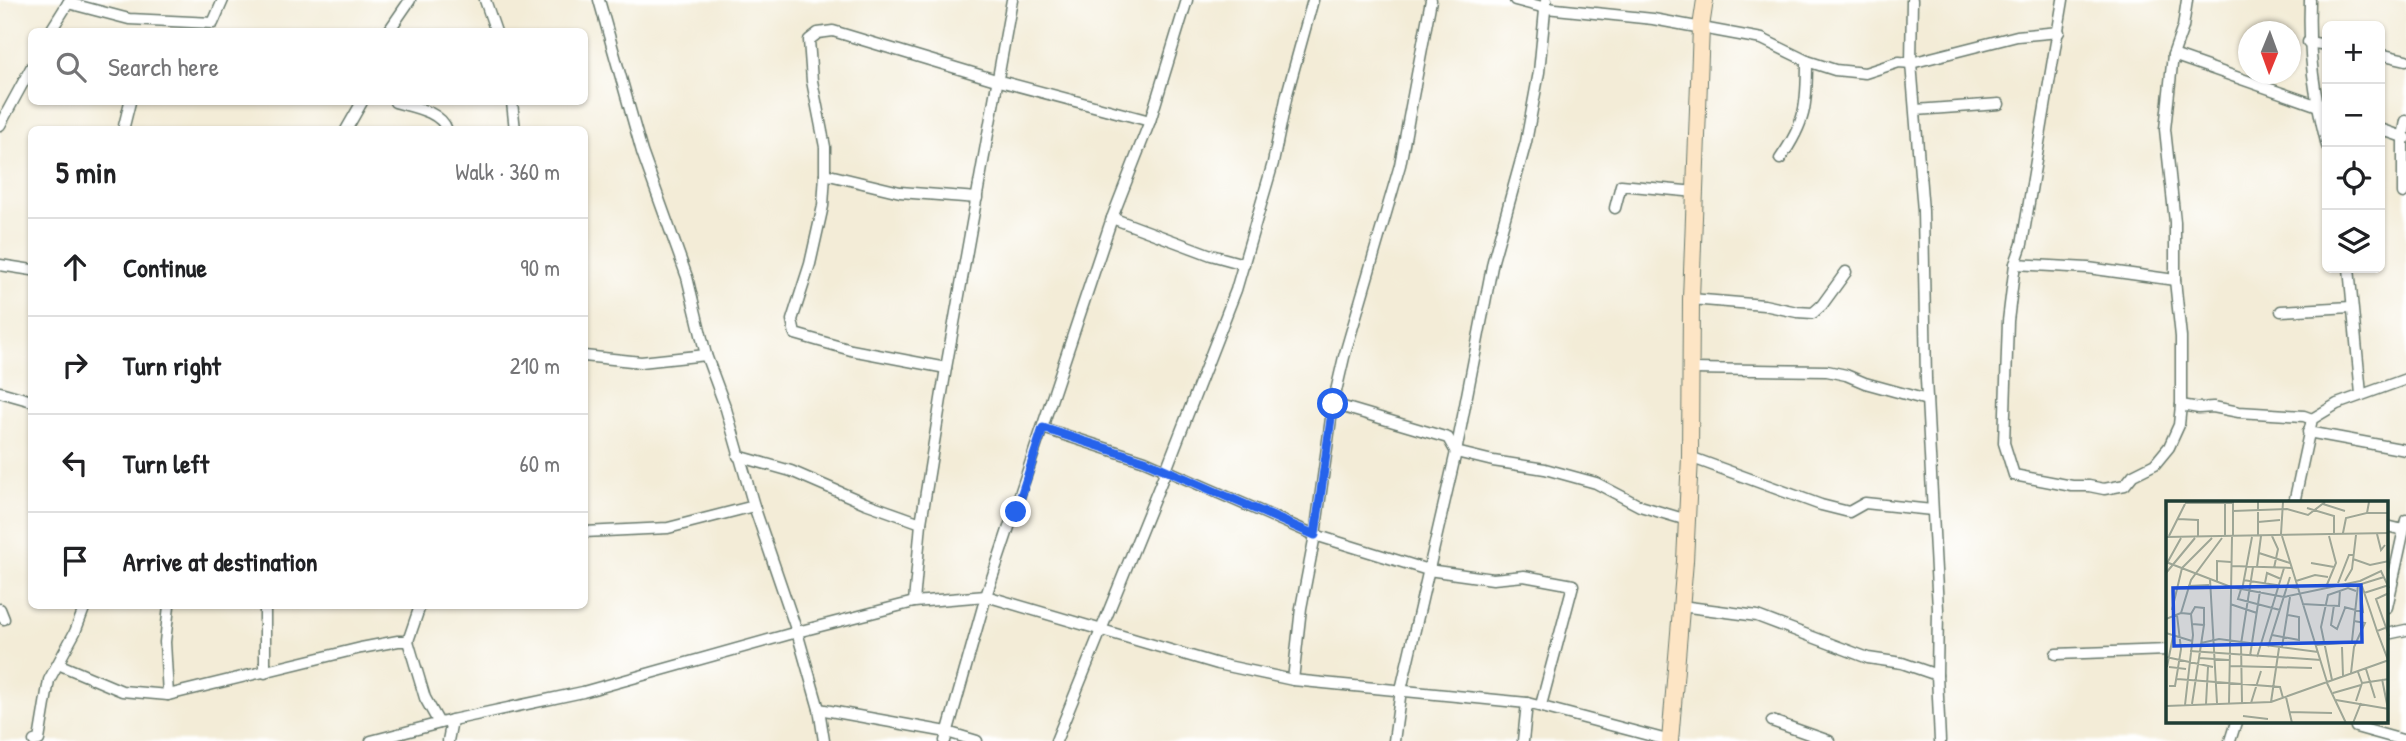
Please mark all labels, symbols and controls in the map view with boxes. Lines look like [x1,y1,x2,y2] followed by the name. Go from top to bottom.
[2238,21,2301,84] north arrow
[2322,21,2385,273] map controls
[2322,21,2385,84] button: +
[28,28,588,105] search box
[52,48,90,86] icon: search
[108,49,219,84] text: Search here
[2322,84,2385,147] button: −
[2322,147,2385,210] button: locate
[56,152,116,192] text: 5 min
[455,156,560,187] text: Walk · 360 m
[2322,210,2385,273] button: layers
[56,248,94,286] icon: ahead
[123,250,207,285] text: Continue
[520,252,560,283] text: 90 m
[56,346,94,384] icon: right
[123,348,221,383] text: Turn right
[510,350,560,381] text: 210 m
[1317,388,1348,419] route start
[56,444,94,482] icon: left
[123,446,209,481] text: Turn left
[520,448,560,479] text: 60 m
[1000,496,1031,527] route end
[2166,501,2388,724] inset map
[56,542,94,580] icon: arrive
[123,544,318,579] text: Arrive at destination

